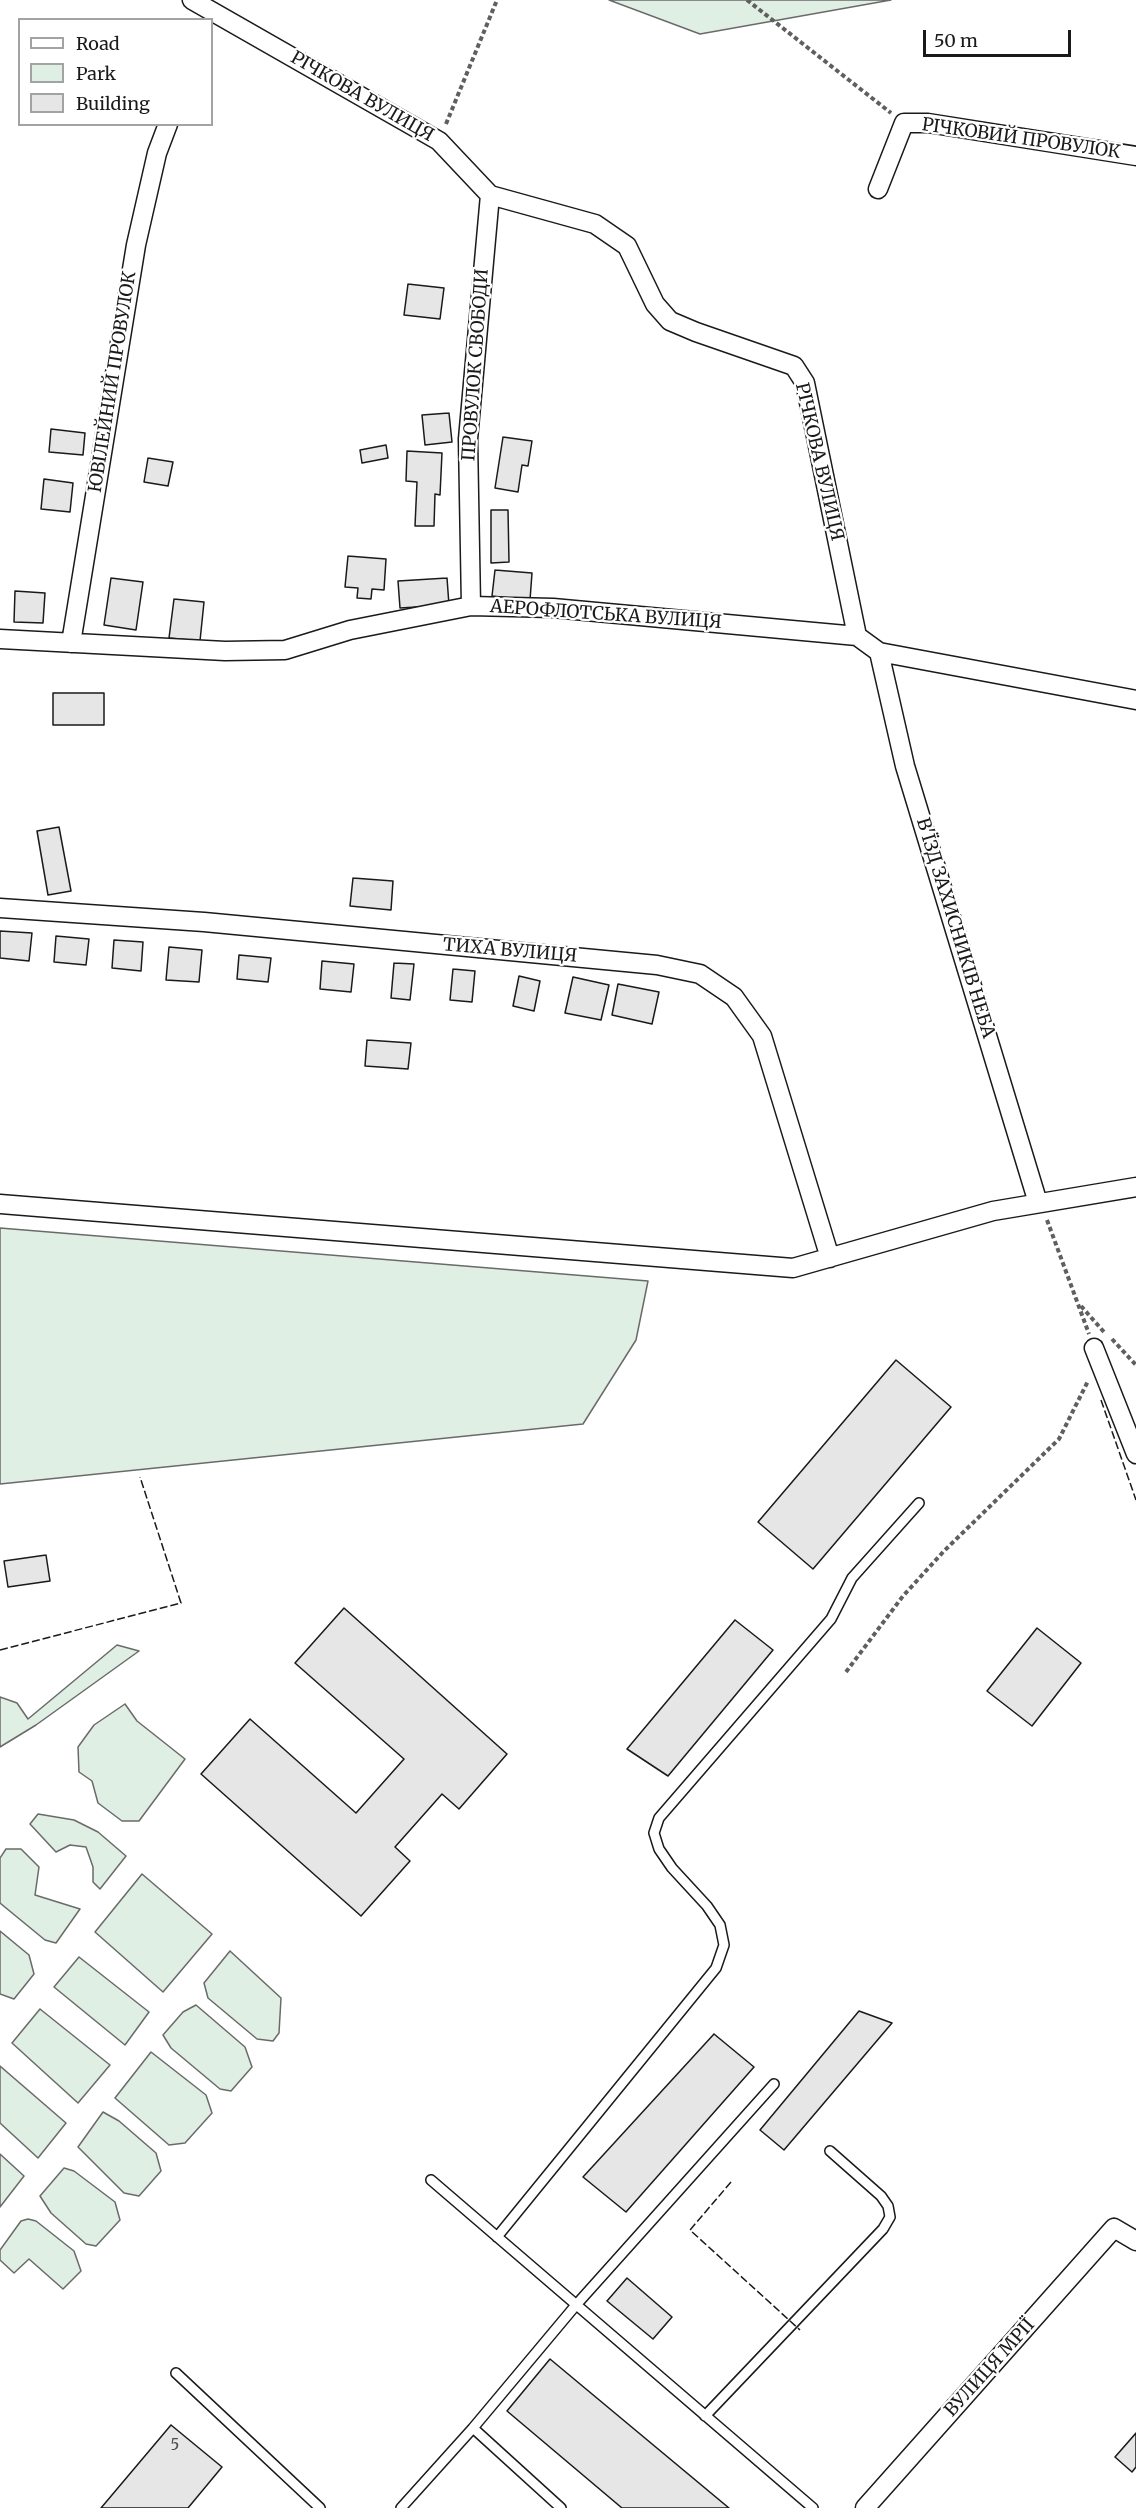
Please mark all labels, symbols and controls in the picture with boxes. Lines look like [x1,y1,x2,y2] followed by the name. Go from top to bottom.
[18,18,213,126] legend
[926,18,1074,56] scale bar
[934,29,978,52] text: 50 m
[76,32,120,55] text: Road
[287,47,437,147] street label: РІЧКОВА ВУЛИЦЯ
[76,62,116,85] text: Park
[76,92,150,115] text: Building
[920,114,1122,164] street label: РІЧКОВИЙ ПРОВУЛОК
[459,268,493,462] street label: ПРОВУЛОК СВОБОДИ
[85,270,141,494] street label: ЮВІЛЕЙНИЙ ПРОВУЛОК
[790,381,848,543] street label: РІЧКОВА ВУЛИЦЯ
[489,596,723,634] street label: АЕРОФЛОТСЬКА ВУЛИЦЯ
[911,815,999,1041] street label: В'ЇЗД ЗАХИСНИКІВ НЕБА
[442,934,578,968] street label: ТИХА ВУЛИЦЯ
[940,2315,1040,2421] street label: ВУЛИЦЯ МРІЇ
[171,2437,179,2455] house number: 5

